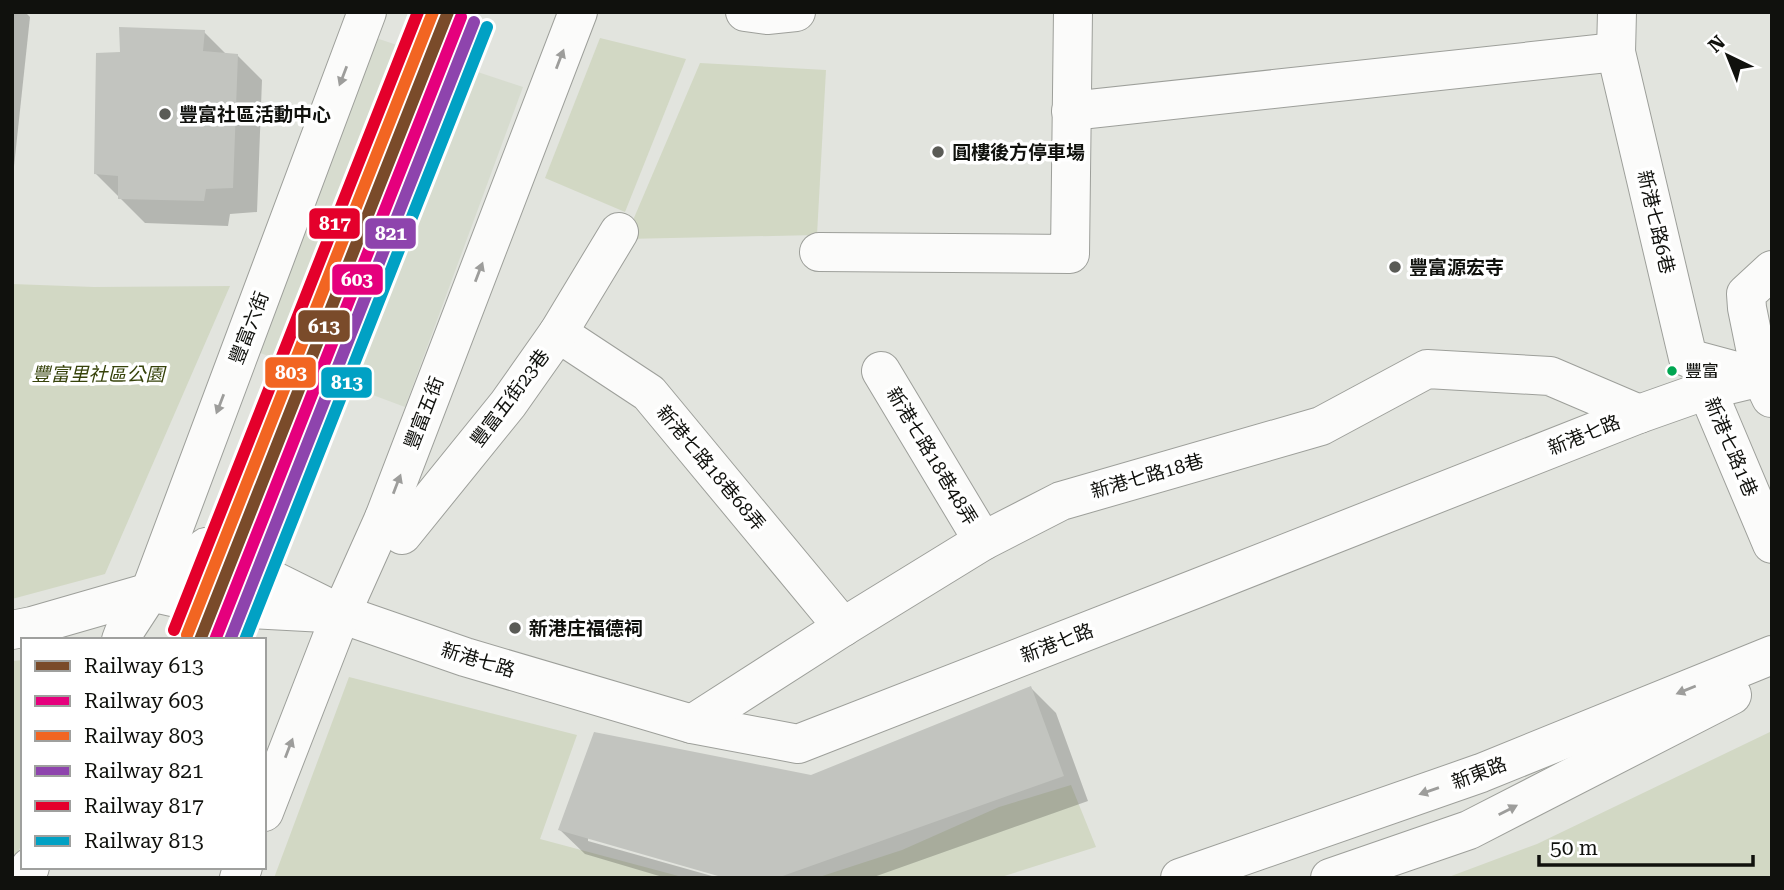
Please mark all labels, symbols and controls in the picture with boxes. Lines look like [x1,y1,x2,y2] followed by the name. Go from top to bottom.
[1693,21,1763,91] north arrow
[1704,30,1730,57] text: N
[555,49,566,70] one-way arrow
[338,66,349,87] one-way arrow
[179,103,331,126] place label: 豐富社區活動中心
[157,106,173,122] marker: 豐富社區活動中心
[952,141,1085,164] place label: 圓樓後方停車場
[930,144,946,160] marker: 圓樓後方停車場
[1633,168,1679,276] street label: 新港七路6巷
[308,207,361,240] line badge: 817
[319,212,351,235] text: 817
[364,217,417,250] line badge: 821
[375,222,407,245] text: 821
[1409,256,1504,279] place label: 豐富源宏寺
[1387,259,1403,275] marker: 豐富源宏寺
[473,261,484,282] one-way arrow
[331,263,384,296] line badge: 603
[341,268,373,291] text: 603
[225,288,273,368] street label: 豐富六街
[297,309,351,343] line badge: 613
[308,315,340,338] text: 613
[466,345,554,451] street label: 豐富五街23巷
[264,356,317,389] line badge: 803
[275,361,307,384] text: 803
[1685,361,1719,381] place label: 豐富
[31,363,167,386] park label: 豐富里社區公園
[1665,364,1679,378] marker: 豐富
[320,366,373,399] line badge: 813
[331,371,363,394] text: 813
[400,373,448,453] street label: 豐富五街
[882,383,982,529] street label: 新港七路18巷48弄
[215,393,226,414] one-way arrow
[1700,394,1762,500] street label: 新港七路1巷
[652,401,770,535] street label: 新港七路18巷68弄
[1544,410,1624,460] street label: 新港七路
[1088,449,1206,503] street label: 新港七路18巷
[392,473,403,494] one-way arrow
[529,617,643,640] place label: 新港庄福德祠
[1017,619,1097,667] street label: 新港七路
[507,620,523,636] marker: 新港庄福德祠
[21,638,266,869] legend
[438,638,518,682] street label: 新港七路
[84,654,204,678] text: Railway 613
[1675,684,1696,695] one-way arrow
[84,689,204,713] text: Railway 603
[84,724,204,748] text: Railway 803
[284,738,295,759] one-way arrow
[1448,752,1510,794] street label: 新東路
[84,759,204,783] text: Railway 821
[1418,786,1439,797] one-way arrow
[84,794,204,818] text: Railway 817
[1498,804,1518,816] one-way arrow
[1539,824,1752,868] scale bar
[84,829,204,853] text: Railway 813
[1550,836,1598,860] text: 50 m

